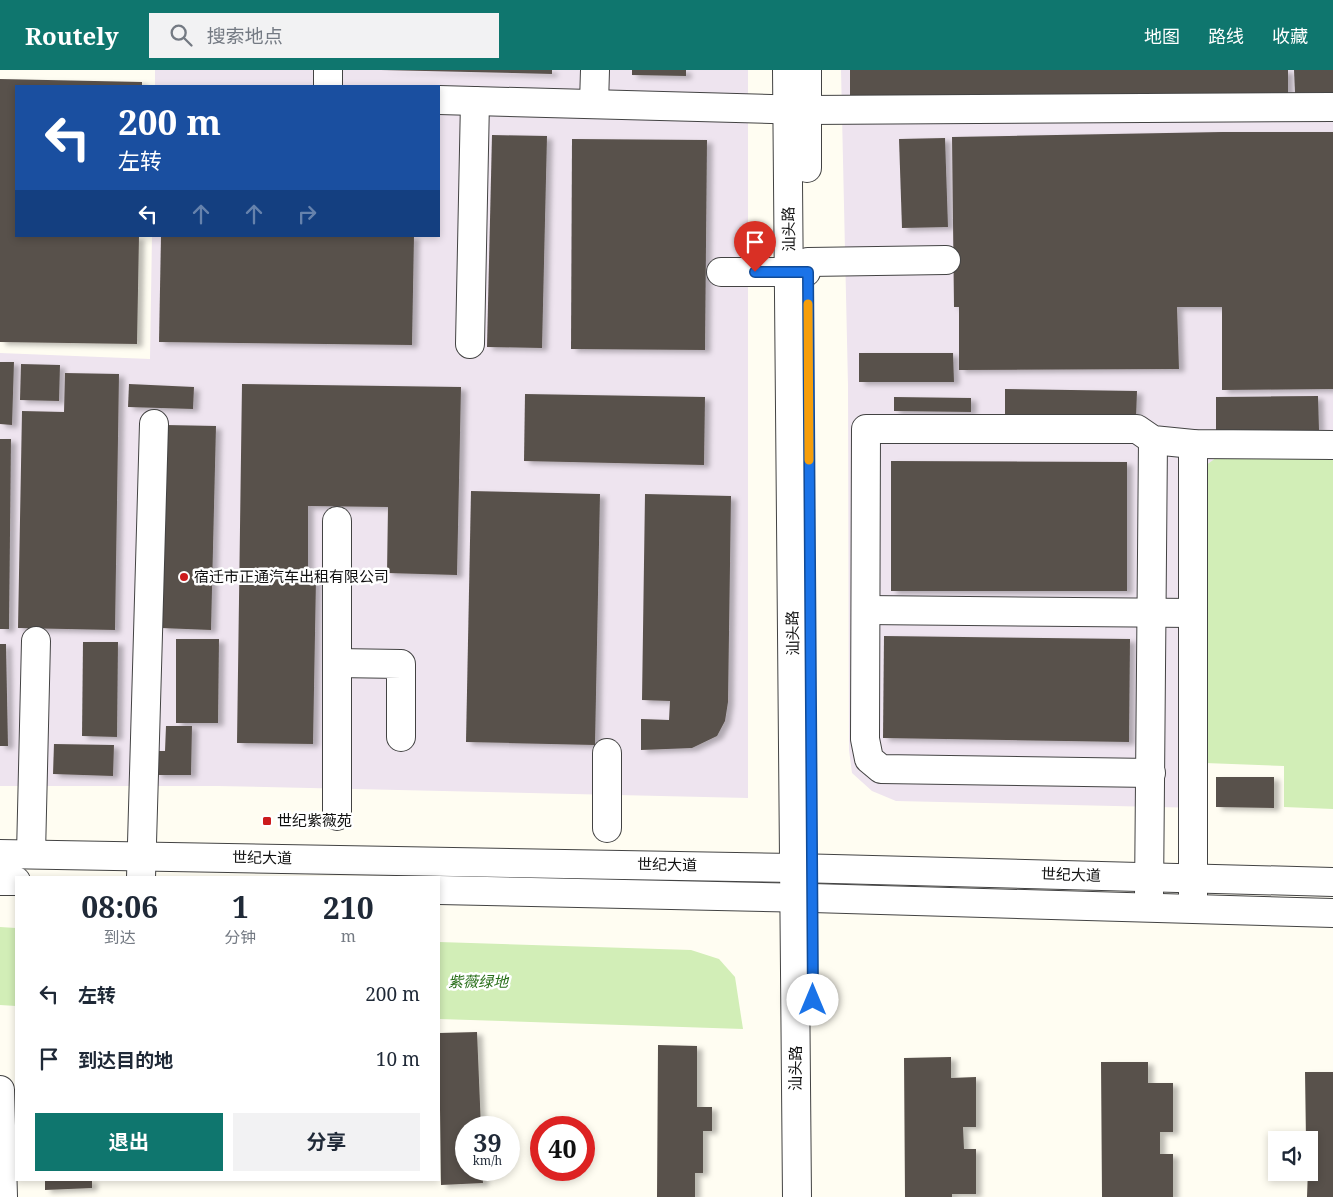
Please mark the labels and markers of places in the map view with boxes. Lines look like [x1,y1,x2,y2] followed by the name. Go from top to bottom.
[734,221,776,272] pin
[194,566,389,586] place label: 宿迁市正通汽车出租有限公司
[178,571,190,583] marker: 宿迁市正通汽车出租有限公司
[277,810,352,830] place label: 世纪紫薇苑
[261,815,273,827] marker: 世纪紫薇苑

